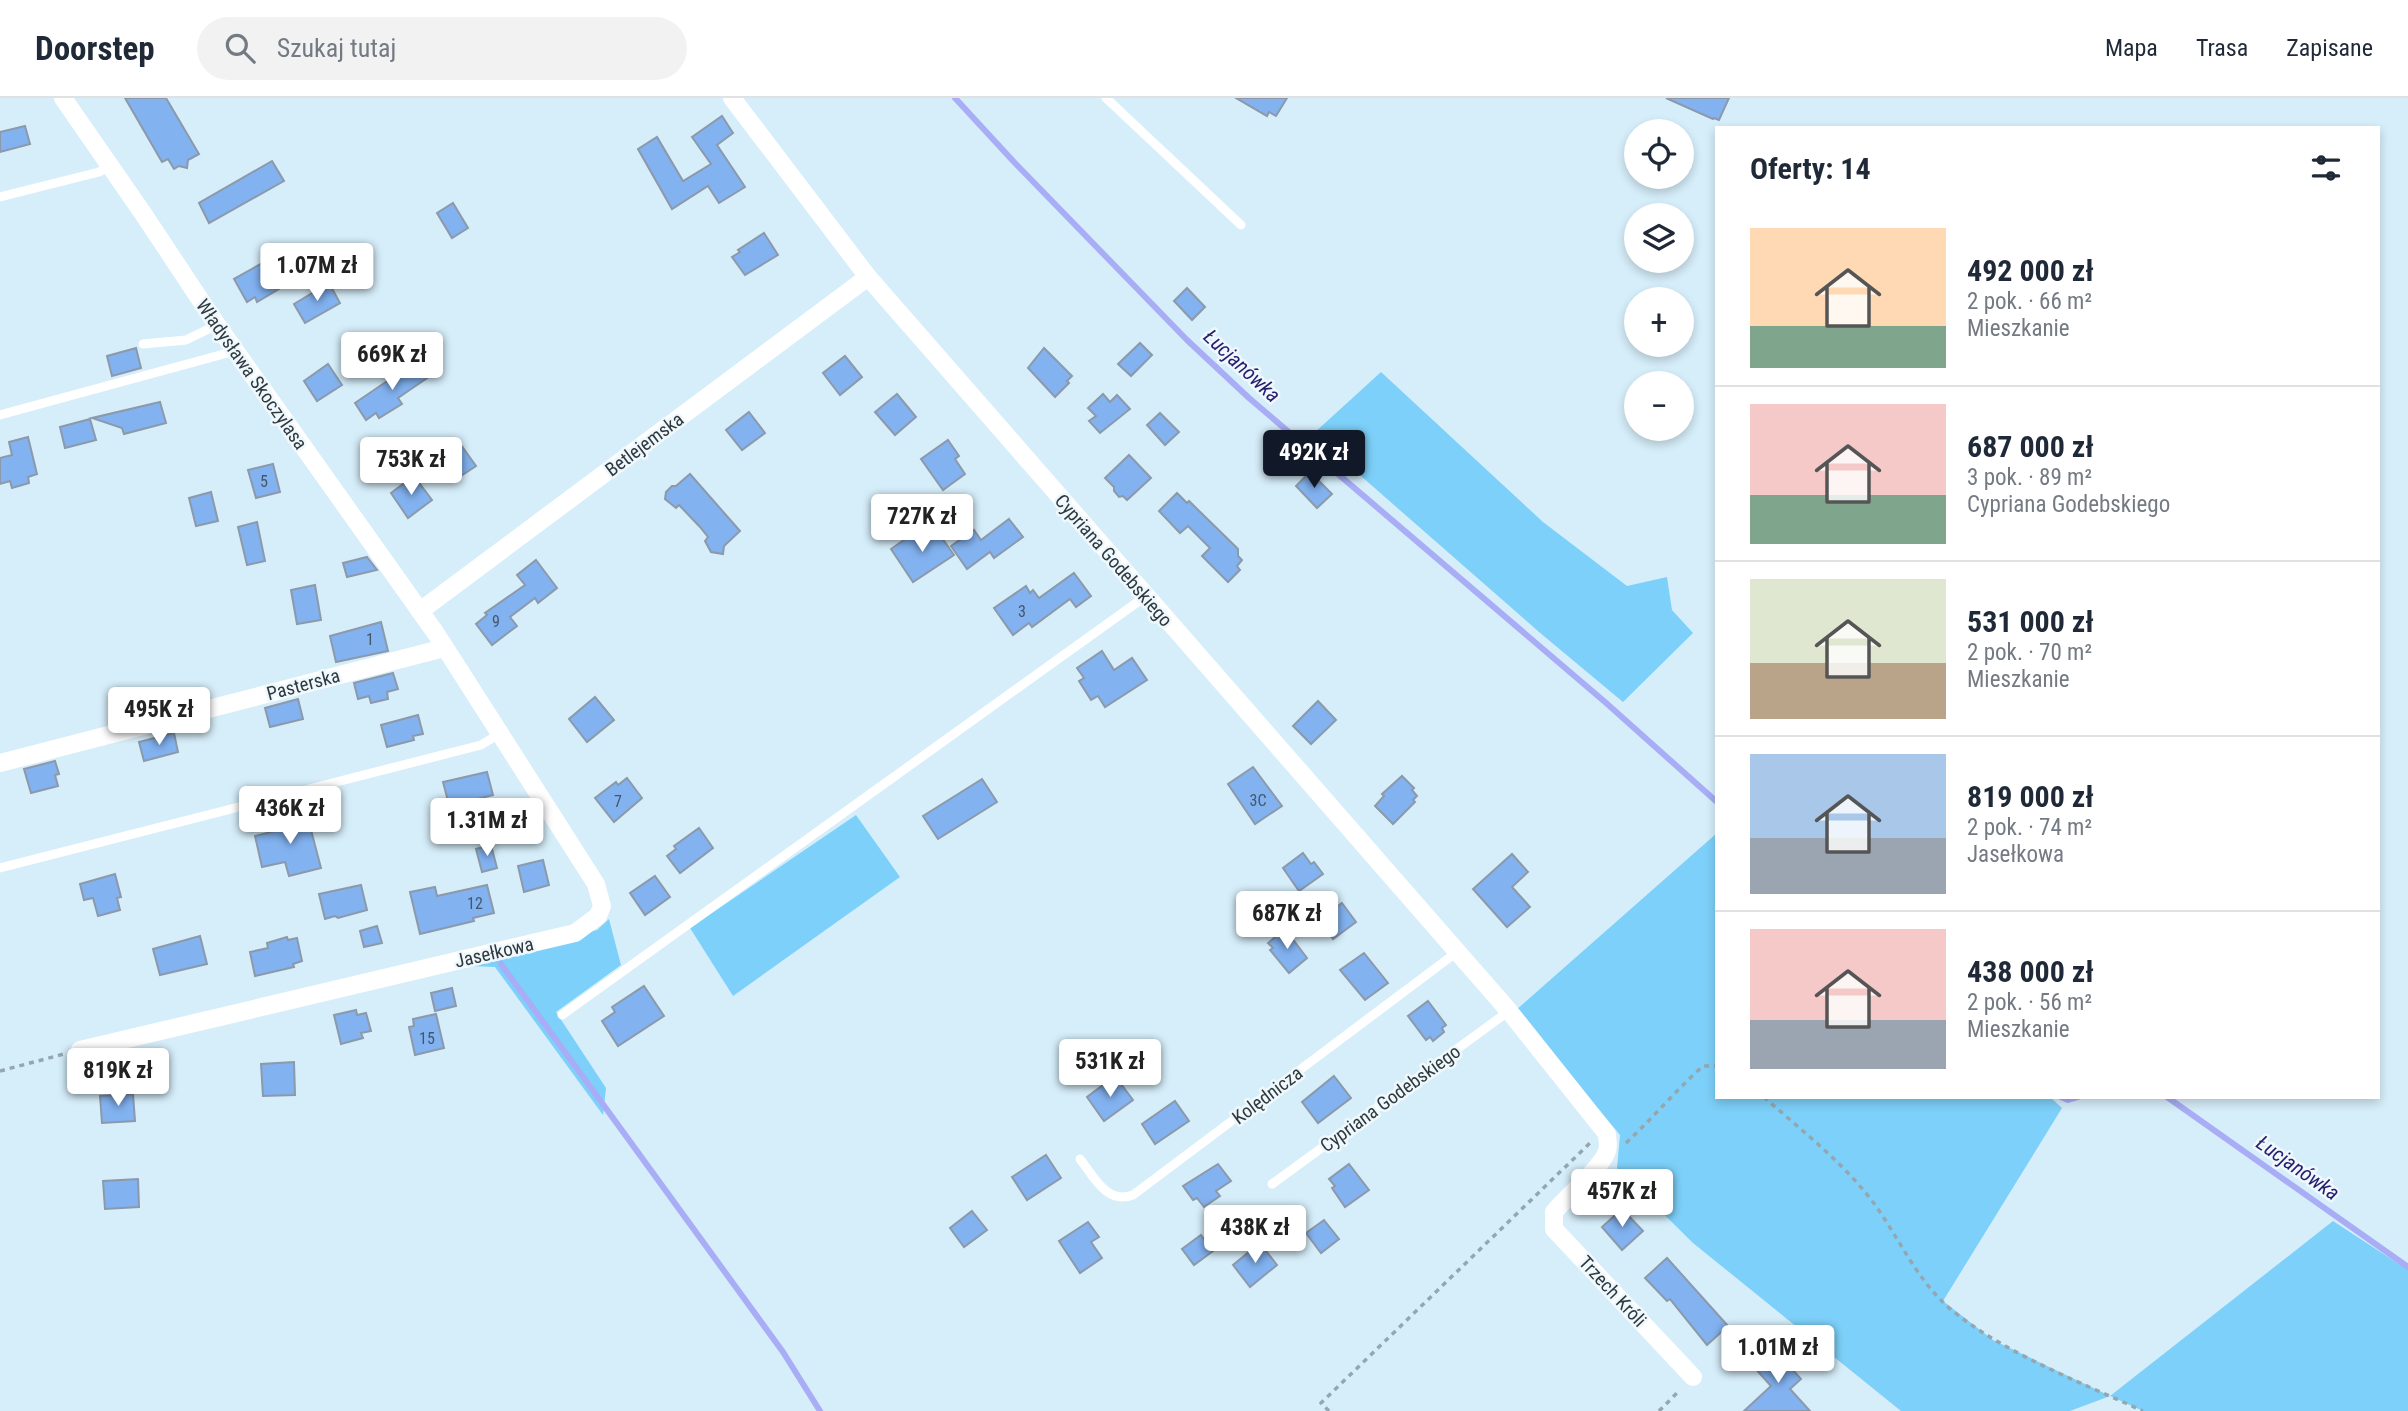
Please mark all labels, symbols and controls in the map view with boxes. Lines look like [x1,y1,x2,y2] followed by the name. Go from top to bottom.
[197,17,687,80] search box
[35,29,155,68] text: Doorstep
[221,29,259,67] icon: search
[277,33,396,63] text: Szukaj tutaj
[2105,34,2158,62] text: Mapa
[2196,34,2248,62] text: Trasa
[2286,34,2373,62] text: Zapisane
[1624,119,1694,441] map controls
[1624,119,1694,189] button: locate
[2307,149,2345,187] icon: filters
[1750,151,1871,186] text: Oferty: 14
[1624,203,1694,273] button: layers
[245,244,389,303] pin: 1.07M zł
[276,252,358,279] text: 1.07M zł
[1967,253,2094,288] text: 492 000 zł
[1806,256,1890,340] icon: home
[1624,287,1694,357] button: +
[1967,288,2092,315] text: 2 pok. · 66 m²
[191,295,312,454] street label: Władysława Skoczylasa
[1967,315,2070,342] text: Mieszkanie
[1199,325,1285,407] water label: Łucjanówka
[327,332,457,392] pin: 669K zł
[357,341,427,368] text: 669K zł
[1624,371,1694,441] button: −
[601,408,688,481] street label: Betlejemska
[1967,429,2094,464] text: 687 000 zł
[1249,430,1379,490] pin: 492K zł
[1806,432,1890,516] icon: home
[346,438,476,497] pin: 753K zł
[1279,439,1349,466] text: 492K zł
[376,446,446,473] text: 753K zł
[1967,464,2092,491] text: 3 pok. · 89 m²
[260,472,268,491] house number: 5
[1050,489,1177,631] street label: Cypriana Godebskiego
[1967,491,2170,518] text: Cypriana Godebskiego
[857,494,987,554] pin: 727K zł
[887,503,957,530] text: 727K zł
[1018,602,1026,621] house number: 3
[1967,604,2094,639] text: 531 000 zł
[1806,607,1890,691] icon: home
[492,612,500,631] house number: 9
[366,630,374,649] house number: 1
[1967,639,2092,666] text: 2 pok. · 70 m²
[264,664,342,705] street label: Pasterska
[1967,666,2070,693] text: Mieszkanie
[94,688,224,747] pin: 495K zł
[124,696,194,723] text: 495K zł
[1967,779,2094,814] text: 819 000 zł
[1806,782,1890,866] icon: home
[225,786,355,846] pin: 436K zł
[1250,791,1266,810] house number: 3C
[614,792,622,811] house number: 7
[255,795,325,822] text: 436K zł
[415,798,559,858] pin: 1.31M zł
[446,807,528,834] text: 1.31M zł
[1967,814,2092,841] text: 2 pok. · 74 m²
[1967,841,2064,868] text: Jasełkowa
[1222,892,1352,951] pin: 687K zł
[467,894,483,913] house number: 12
[1252,900,1322,927] text: 687K zł
[452,932,536,973] street label: Jasełkowa
[1967,954,2094,989] text: 438 000 zł
[1806,957,1890,1041] icon: home
[1967,989,2092,1016] text: 2 pok. · 56 m²
[1967,1016,2070,1043] text: Mieszkanie
[419,1029,435,1048] house number: 15
[1045,1040,1175,1099] pin: 531K zł
[1316,1040,1465,1157] street label: Cypriana Godebskiego
[53,1048,183,1108] pin: 819K zł
[1075,1048,1145,1075] text: 531K zł
[83,1057,153,1084] text: 819K zł
[1228,1062,1307,1129] street label: Kolędnicza
[2252,1131,2344,1205] water label: Łucjanówka
[1557,1170,1687,1229] pin: 457K zł
[1587,1178,1657,1205] text: 457K zł
[1190,1206,1320,1265] pin: 438K zł
[1220,1214,1290,1241] text: 438K zł
[1574,1251,1651,1332] street label: Trzech Króli
[1706,1326,1850,1385] pin: 1.01M zł
[1737,1334,1819,1361] text: 1.01M zł

